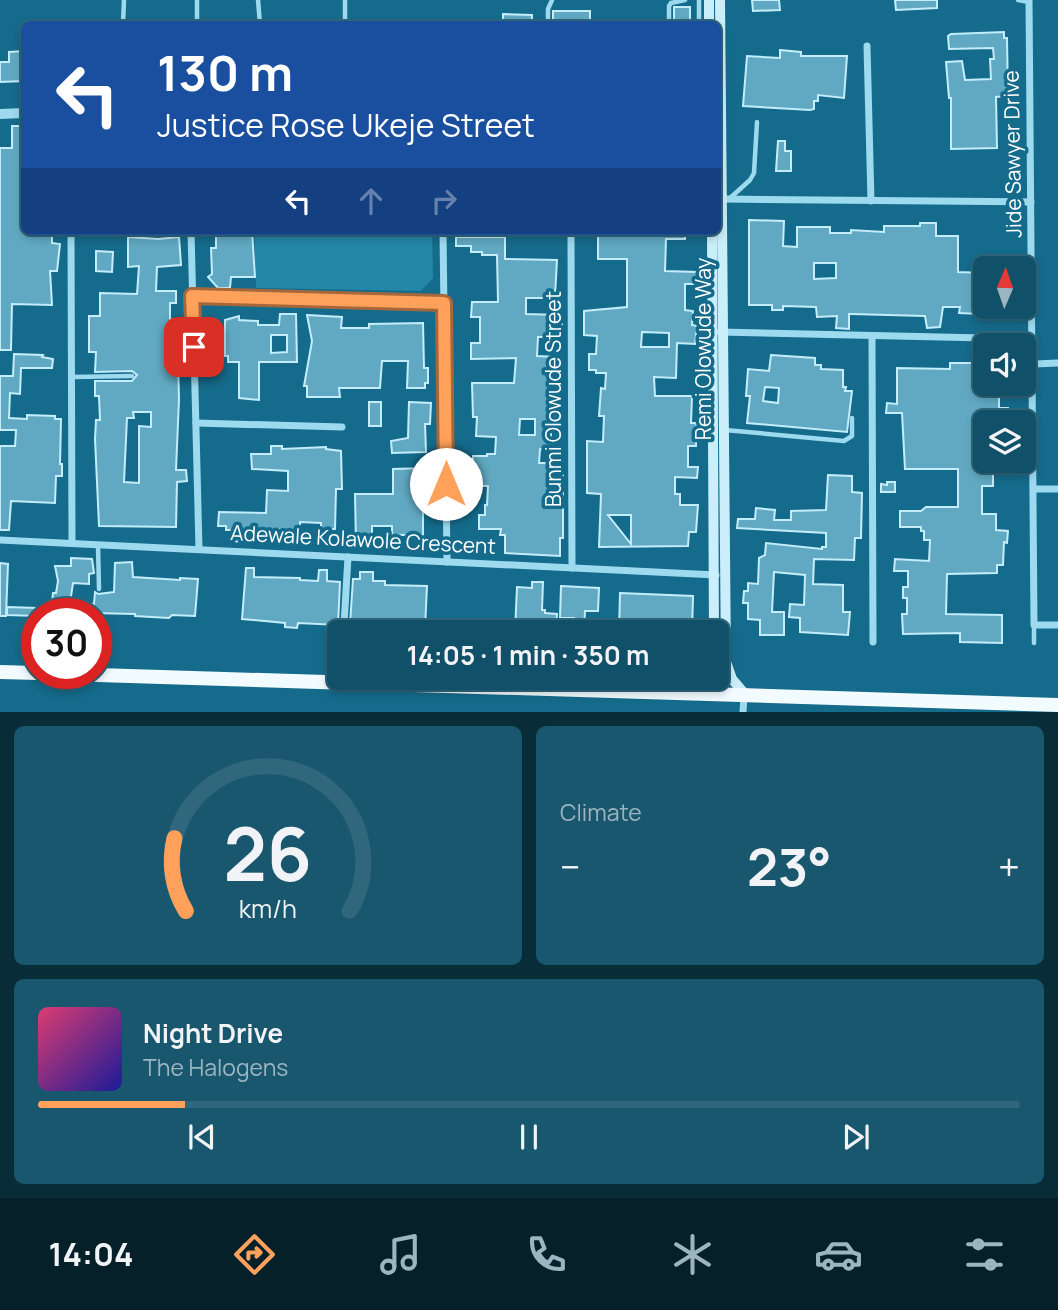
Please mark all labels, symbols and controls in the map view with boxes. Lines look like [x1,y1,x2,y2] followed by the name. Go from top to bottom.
[157,39,293,106] text: 130 m
[42,49,133,140] icon: left
[997,70,1027,238] street label: Jide Sawyer Drive
[157,103,535,147] text: Justice Rose Ukeje Street
[279,182,317,220] icon: left
[352,182,390,220] icon: ahead
[425,182,463,220] icon: right
[973,256,1036,318] north arrow
[973,256,1036,473] map controls
[689,258,717,440] street label: Remi Olowude Way
[539,291,567,507] street label: Bunmi Olowude Street
[164,317,224,377] pin
[175,328,213,366] icon: arrive
[973,333,1036,396] button: sound
[973,410,1036,473] button: layers
[409,447,483,521] position arrow
[230,518,496,560] street label: Adewale Kolawole Crescent
[21,598,112,689] speed limit sign: 30
[407,637,649,673] text: 14:05 · 1 min · 350 m
[560,796,642,828] text: Climate
[224,804,312,904] text: 26
[747,831,832,902] text: 23°
[560,840,581,892] text: −
[998,840,1020,892] text: +
[239,891,297,926] text: km/h
[143,1015,283,1051] text: Night Drive
[143,1051,288,1083] text: The Halogens
[183,1118,221,1156] icon: previous
[510,1118,548,1156] icon: pause
[837,1118,875,1156] icon: next
[230,1230,279,1279] icon: directions
[376,1230,425,1279] icon: music
[522,1230,571,1279] icon: phone
[668,1230,717,1279] icon: climate
[814,1230,863,1279] icon: car
[960,1230,1009,1279] icon: filters
[49,1232,133,1276] text: 14:04

